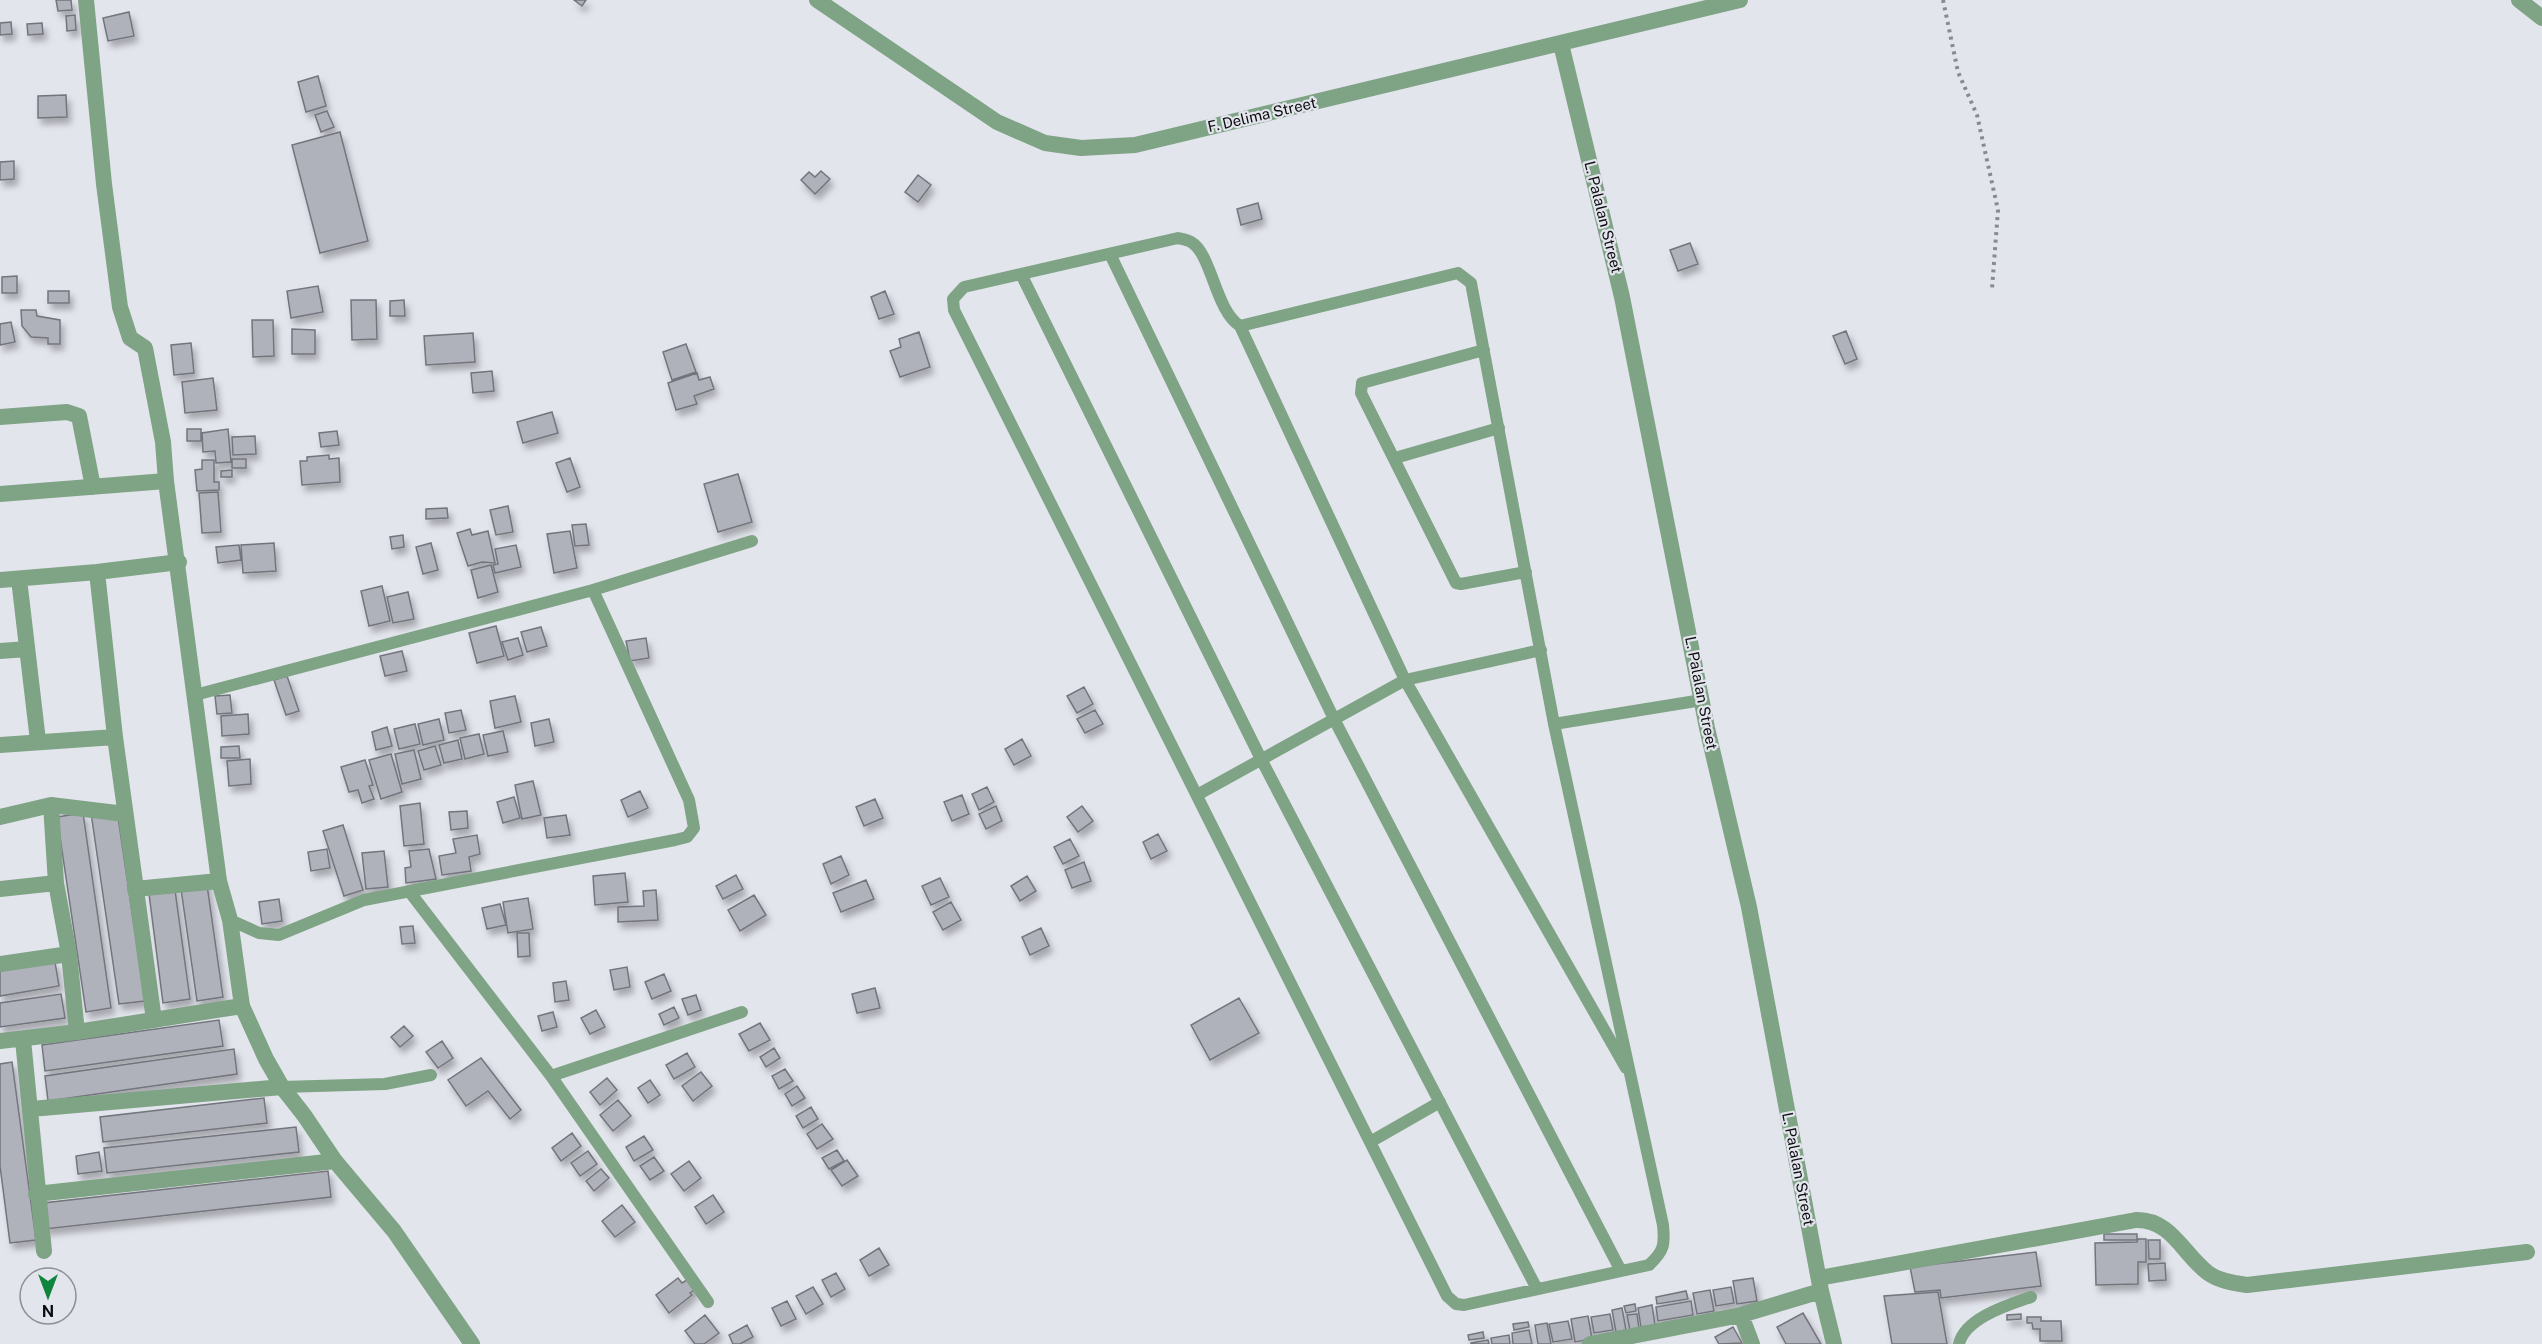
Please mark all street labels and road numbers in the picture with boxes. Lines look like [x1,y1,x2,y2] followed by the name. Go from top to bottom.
[1206,94,1318,135] street label: F. Delima Street
[1581,159,1626,275] street label: L. Palalan Street
[1682,635,1721,751] street label: L. Palalan Street
[1779,1111,1818,1227] street label: L. Palalan Street

